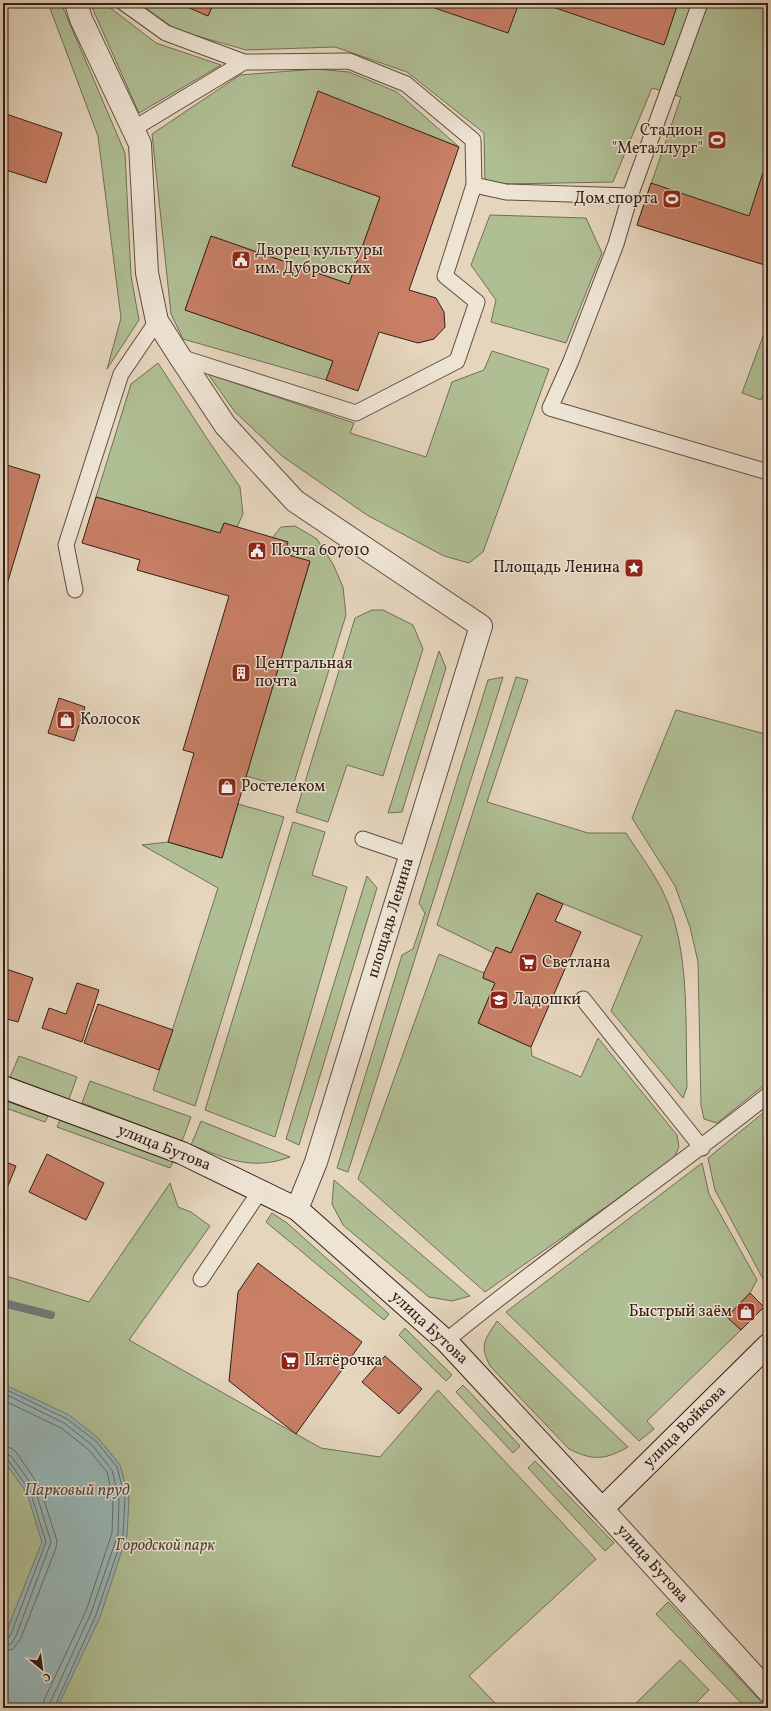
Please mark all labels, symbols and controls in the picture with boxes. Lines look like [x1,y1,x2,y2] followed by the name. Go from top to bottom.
[612,120,703,160] place label: Стадион "Металлург"
[706,129,728,151] sports icon: Стадион "Металлург"
[574,188,658,210] place label: Дом спорта
[661,188,683,210] sports icon: Дом спорта
[255,240,383,280] place label: Дворец культуры им. Дубровских
[230,249,252,271] public building icon: Дворец культуры им. Дубровских
[246,540,268,562] public building icon: Почта 607010
[271,540,369,562] place label: Почта 607010
[493,557,620,579] place label: Площадь Ленина
[623,557,645,579] place icon: Площадь Ленина
[255,653,353,693] place label: Центральная почта
[230,662,252,684] building icon: Центральная почта
[55,709,77,731] shop icon: Колосок
[80,709,141,731] place label: Колосок
[216,776,238,798] shop icon: Ростелеком
[241,776,325,798] place label: Ростелеком
[362,855,420,981] street label: площадь Ленина
[517,952,539,974] supermarket icon: Светлана
[542,952,611,974] place label: Светлана
[488,989,510,1011] school or university icon: Ладошки
[513,989,581,1011] place label: Ладошки
[114,1119,214,1177] street label: улица Бутова
[385,1286,473,1370] street label: улица Бутова
[629,1301,732,1323] place label: Быстрый заём
[735,1301,757,1323] shop icon: Быстрый заём
[279,1350,301,1372] supermarket icon: Пятёрочка
[304,1350,383,1372] place label: Пятёрочка
[639,1381,731,1473] street label: улица Войкова
[24,1479,130,1502] water label: Парковый пруд
[611,1520,693,1608] street label: улица Бутова
[115,1535,215,1557] park label: Городской парк
[22,1649,62,1689] north arrow
[39,1668,53,1685] text: С

